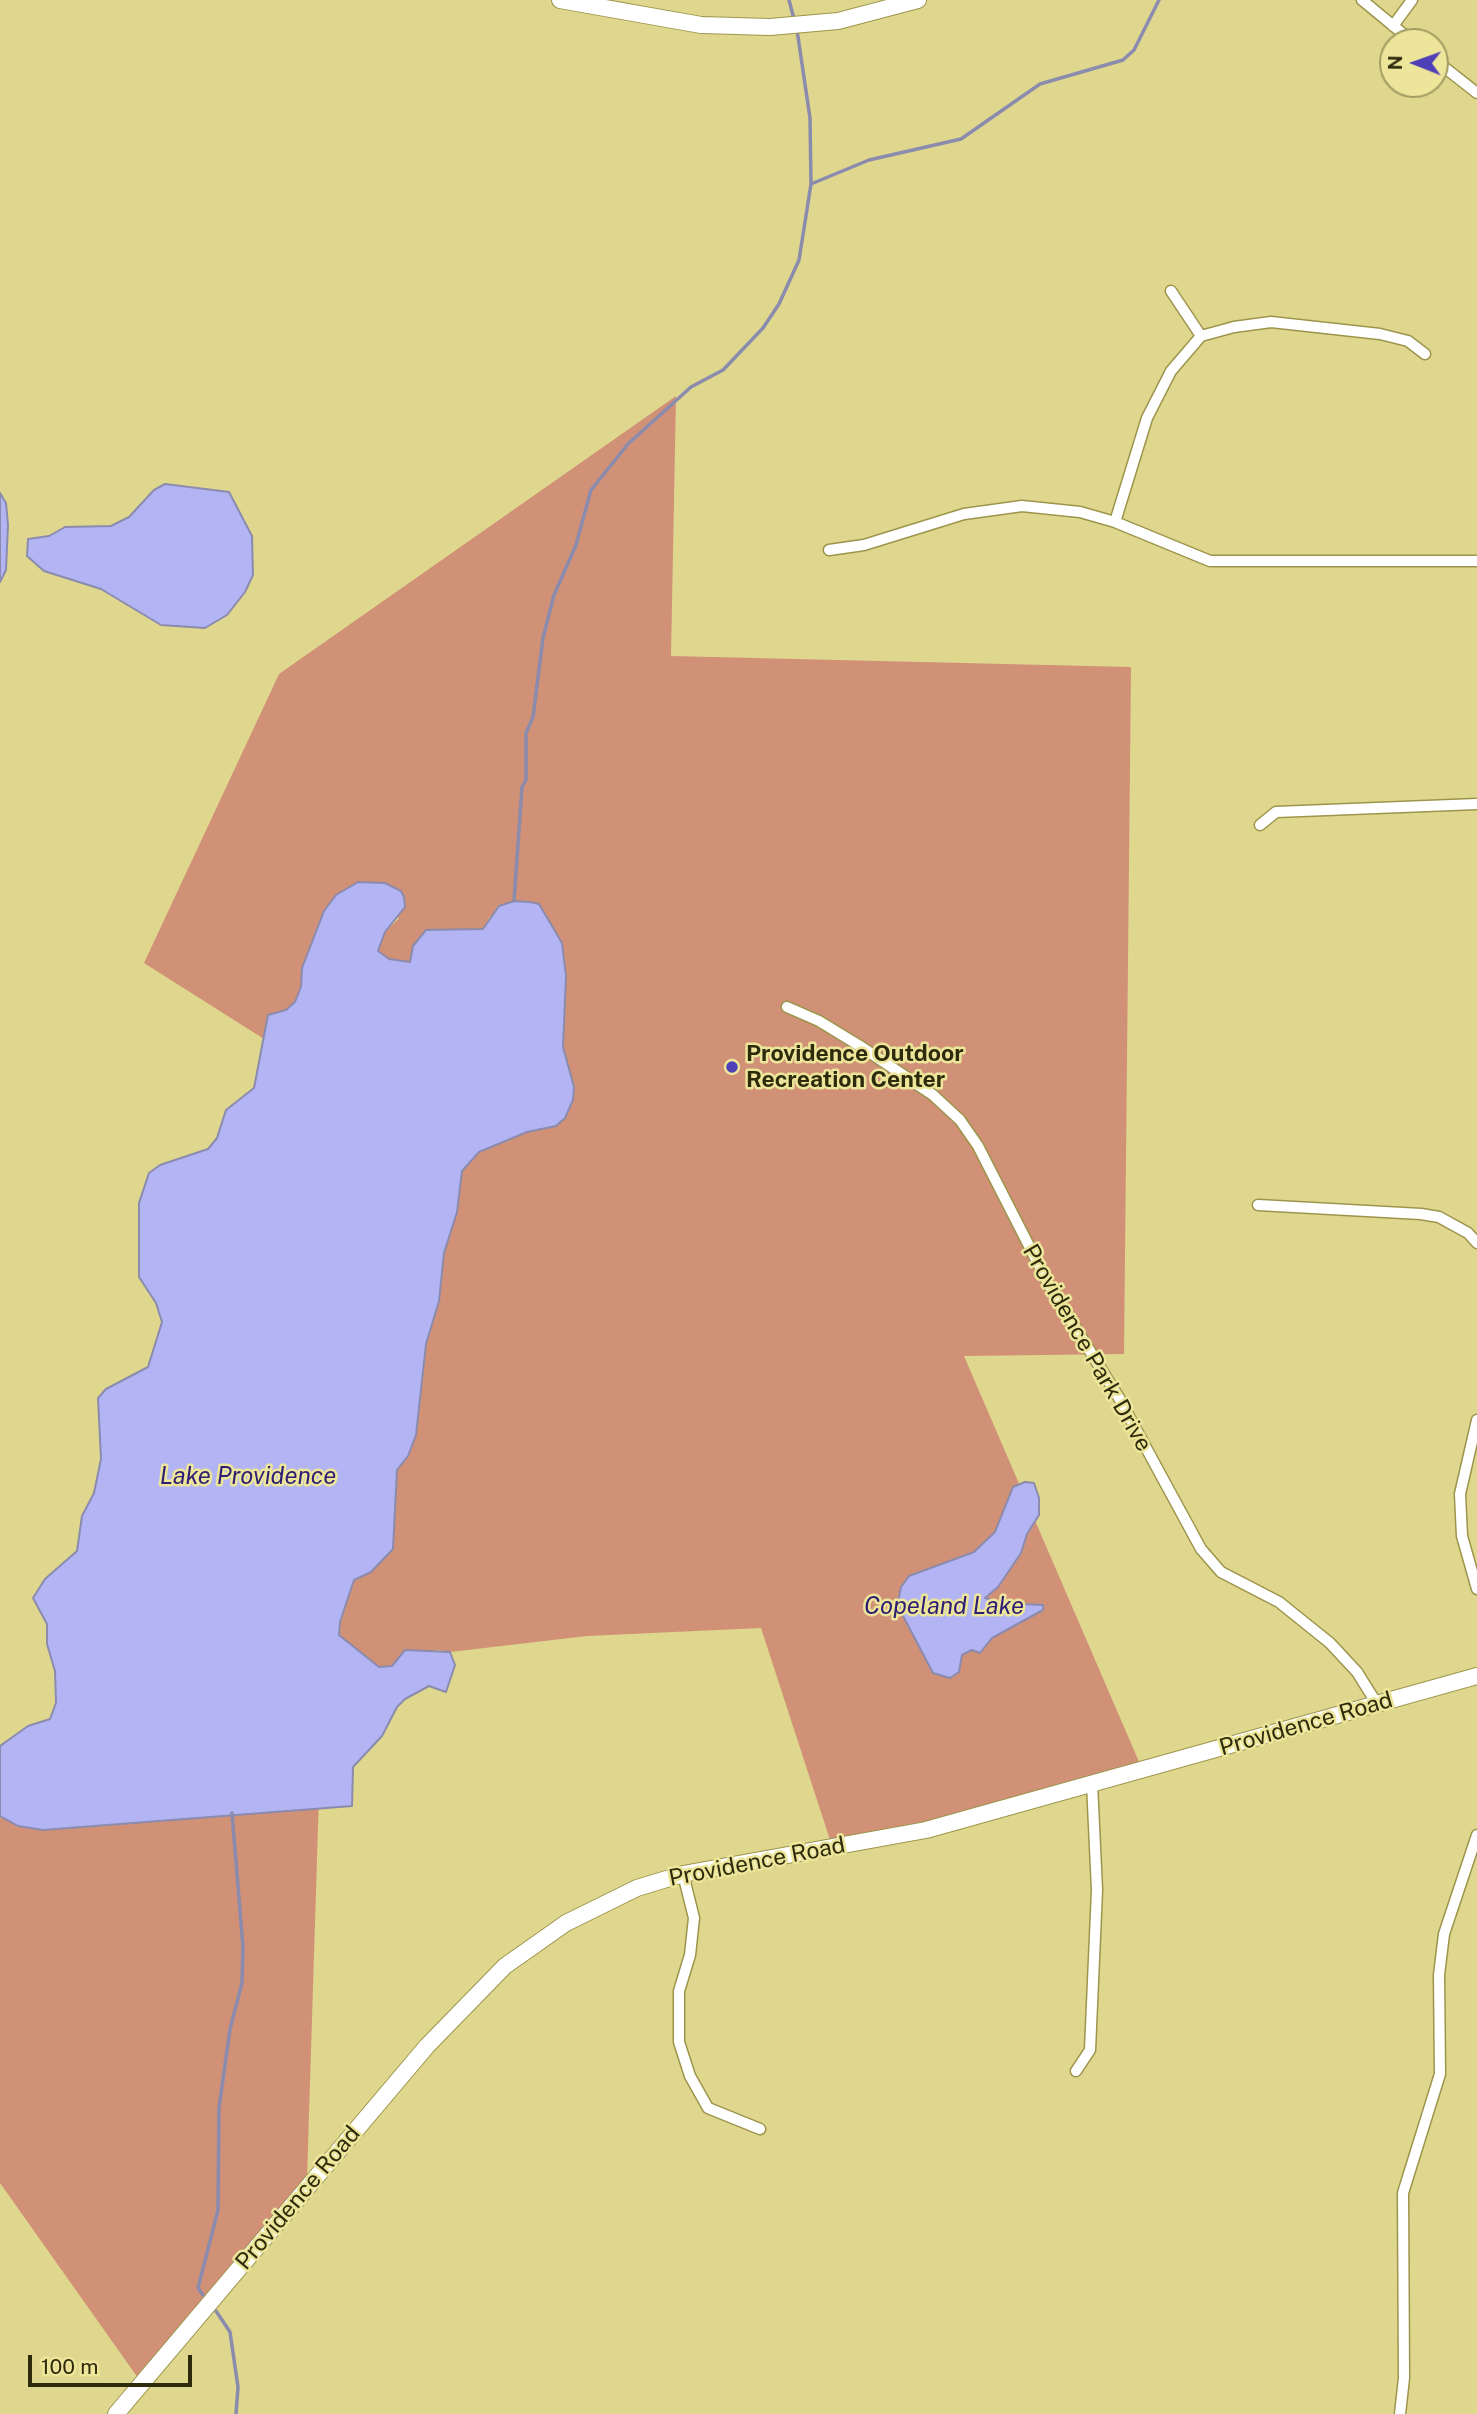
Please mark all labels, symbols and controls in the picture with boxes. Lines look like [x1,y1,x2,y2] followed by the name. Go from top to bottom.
[1379,28,1449,98] north arrow
[1384,55,1406,70] text: N
[746,1040,964,1094] place label: Providence Outdoor Recreation Center
[724,1059,740,1075] marker: Providence Outdoor Recreation Center
[1016,1240,1158,1456] street label: Providence Park Drive
[160,1463,336,1491] water label: Lake Providence
[864,1593,1024,1621] water label: Copeland Lake
[1216,1686,1396,1762] street label: Providence Road
[666,1831,848,1893] street label: Providence Road
[230,2121,366,2275] street label: Providence Road
[32,2340,196,2384] scale bar
[41,2354,98,2379] text: 100 m

